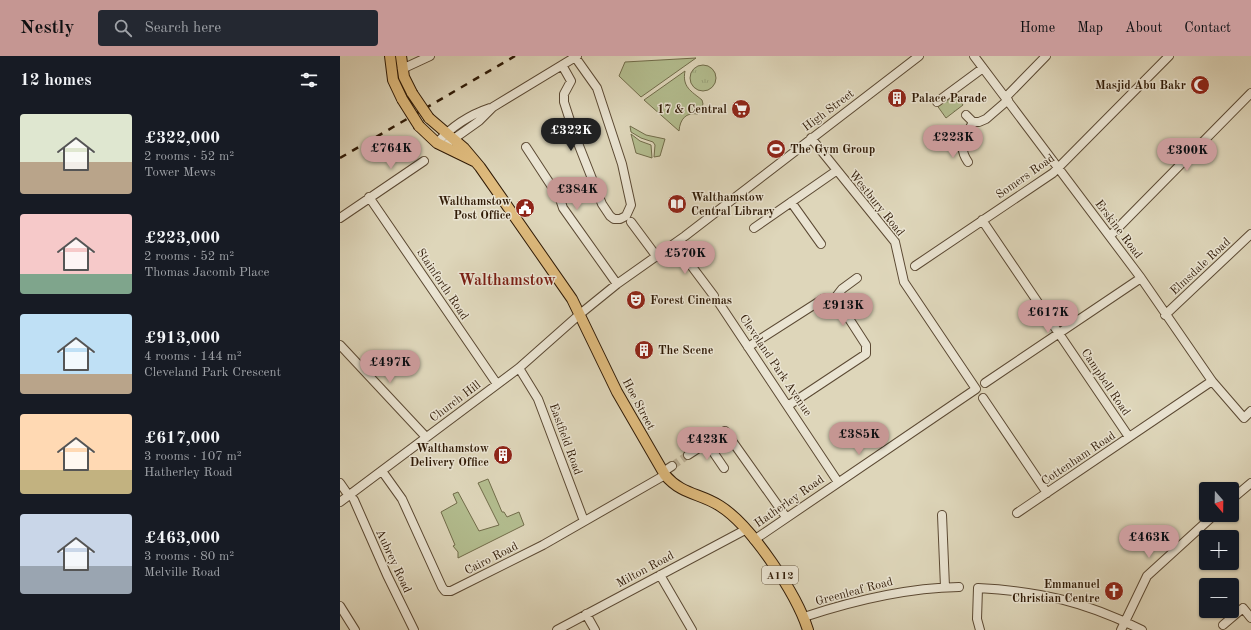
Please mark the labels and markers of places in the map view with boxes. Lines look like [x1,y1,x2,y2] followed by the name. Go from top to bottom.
[1189,74,1211,96] mosque icon: Masjid Abu Bakr
[1095,80,1186,92] place label: Masjid Abu Bakr
[886,87,908,109] building icon: Palace Parade
[911,93,987,105] place label: Palace Parade
[730,98,752,120] supermarket icon: 17 & Central
[657,104,727,116] place label: 17 & Central
[543,118,599,152] pin: £322K
[925,125,981,159] pin: £223K
[363,136,419,170] pin: £764K
[765,138,787,160] sports icon: The Gym Group
[1159,138,1215,172] pin: £300K
[790,144,875,156] place label: The Gym Group
[549,177,605,211] pin: £384K
[691,192,775,218] place label: Walthamstow Central Library
[666,193,688,215] library icon: Walthamstow Central Library
[438,196,512,222] place label: Walthamstow Post Office
[514,197,536,219] public building icon: Walthamstow Post Office
[657,241,713,275] pin: £570K
[625,289,647,311] theatre icon: Forest Cinemas
[815,293,871,327] pin: £913K
[650,295,732,307] place label: Forest Cinemas
[1020,300,1076,334] pin: £617K
[633,339,655,361] building icon: The Scene
[658,345,714,357] place label: The Scene
[362,350,418,384] pin: £497K
[831,422,887,456] pin: £385K
[679,427,735,461] pin: £423K
[410,443,490,469] place label: Walthamstow Delivery Office
[492,444,514,466] building icon: Walthamstow Delivery Office
[1121,525,1177,559] pin: £463K
[1012,579,1100,605] place label: Emmanuel Christian Centre
[1103,580,1125,602] church icon: Emmanuel Christian Centre

